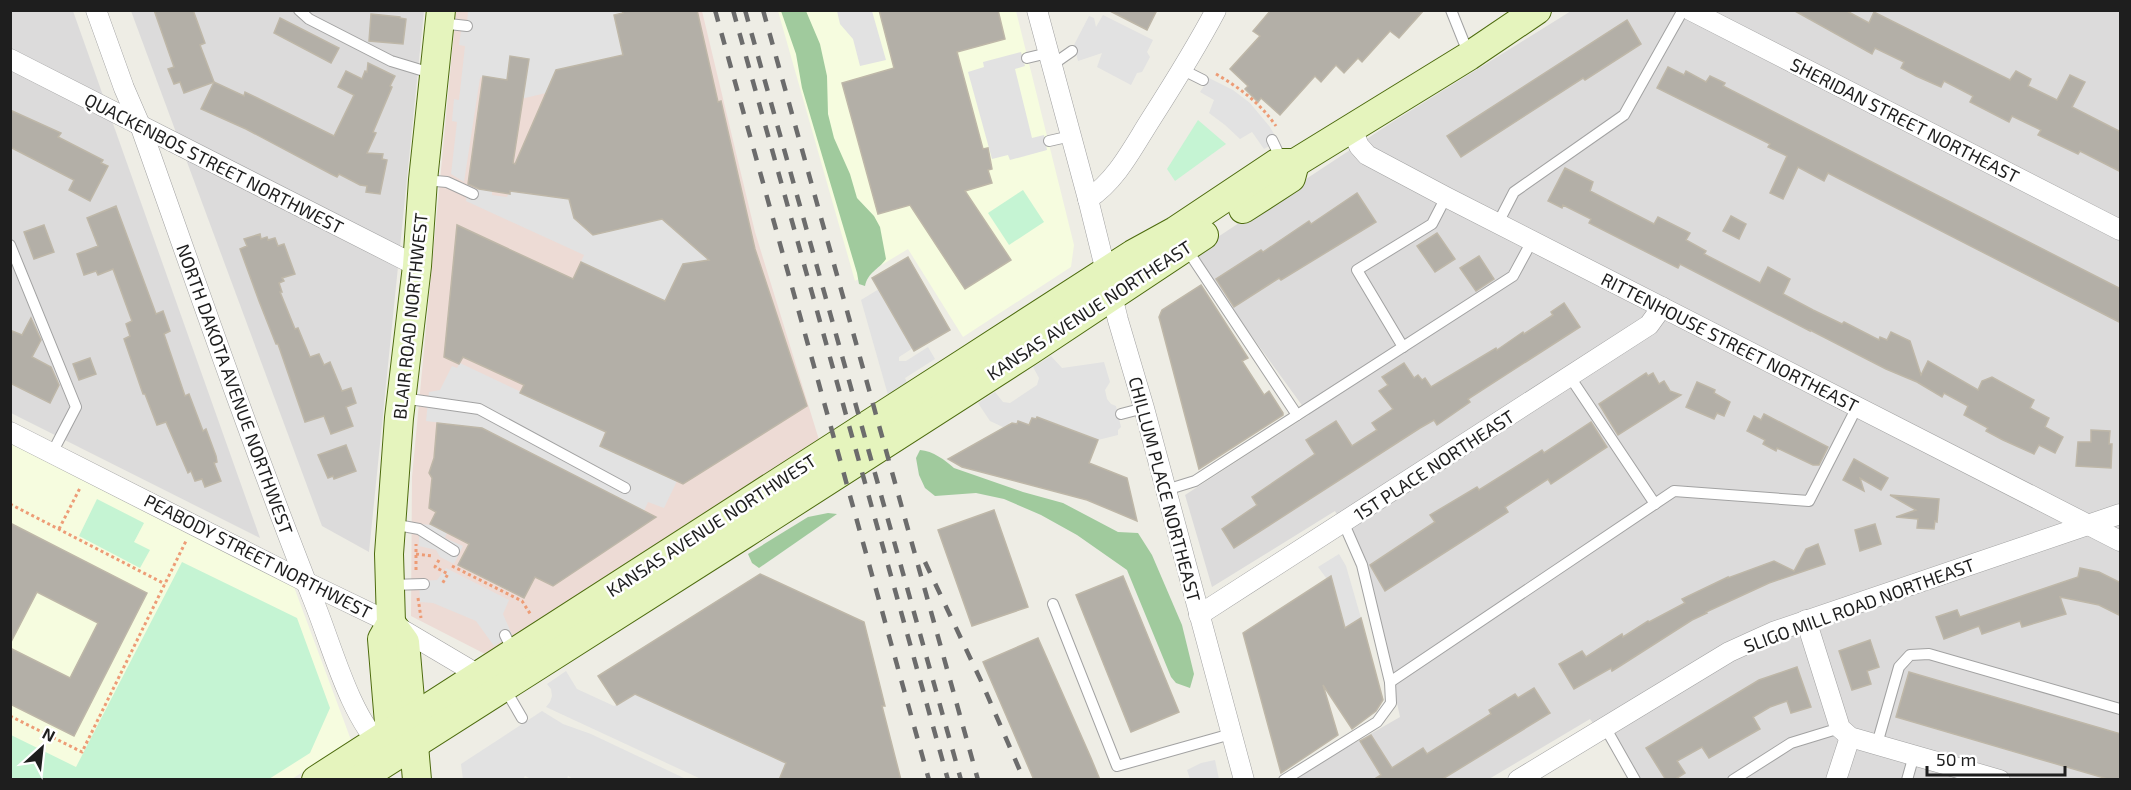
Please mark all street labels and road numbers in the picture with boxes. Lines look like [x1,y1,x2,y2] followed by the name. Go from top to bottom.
[1787,53,2023,188] street label: SHERIDAN STREET NORTHEAST
[81,88,348,238] street label: QUACKENBOS STREET NORTHWEST
[388,211,432,420] street label: BLAIR ROAD NORTHWEST
[982,235,1196,385] street label: KANSAS AVENUE NORTHEAST
[172,241,298,538] street label: NORTH DAKOTA AVENUE NORTHWEST
[1598,267,1863,417] street label: RITTENHOUSE STREET NORTHEAST
[1124,374,1206,605] street label: CHILLUM PLACE NORTHEAST
[1350,405,1519,525] street label: 1ST PLACE NORTHEAST
[602,449,820,601] street label: KANSAS AVENUE NORTHWEST
[141,489,376,623] street label: PEABODY STREET NORTHWEST
[1740,553,1978,657] street label: SLIGO MILL ROAD NORTHEAST

